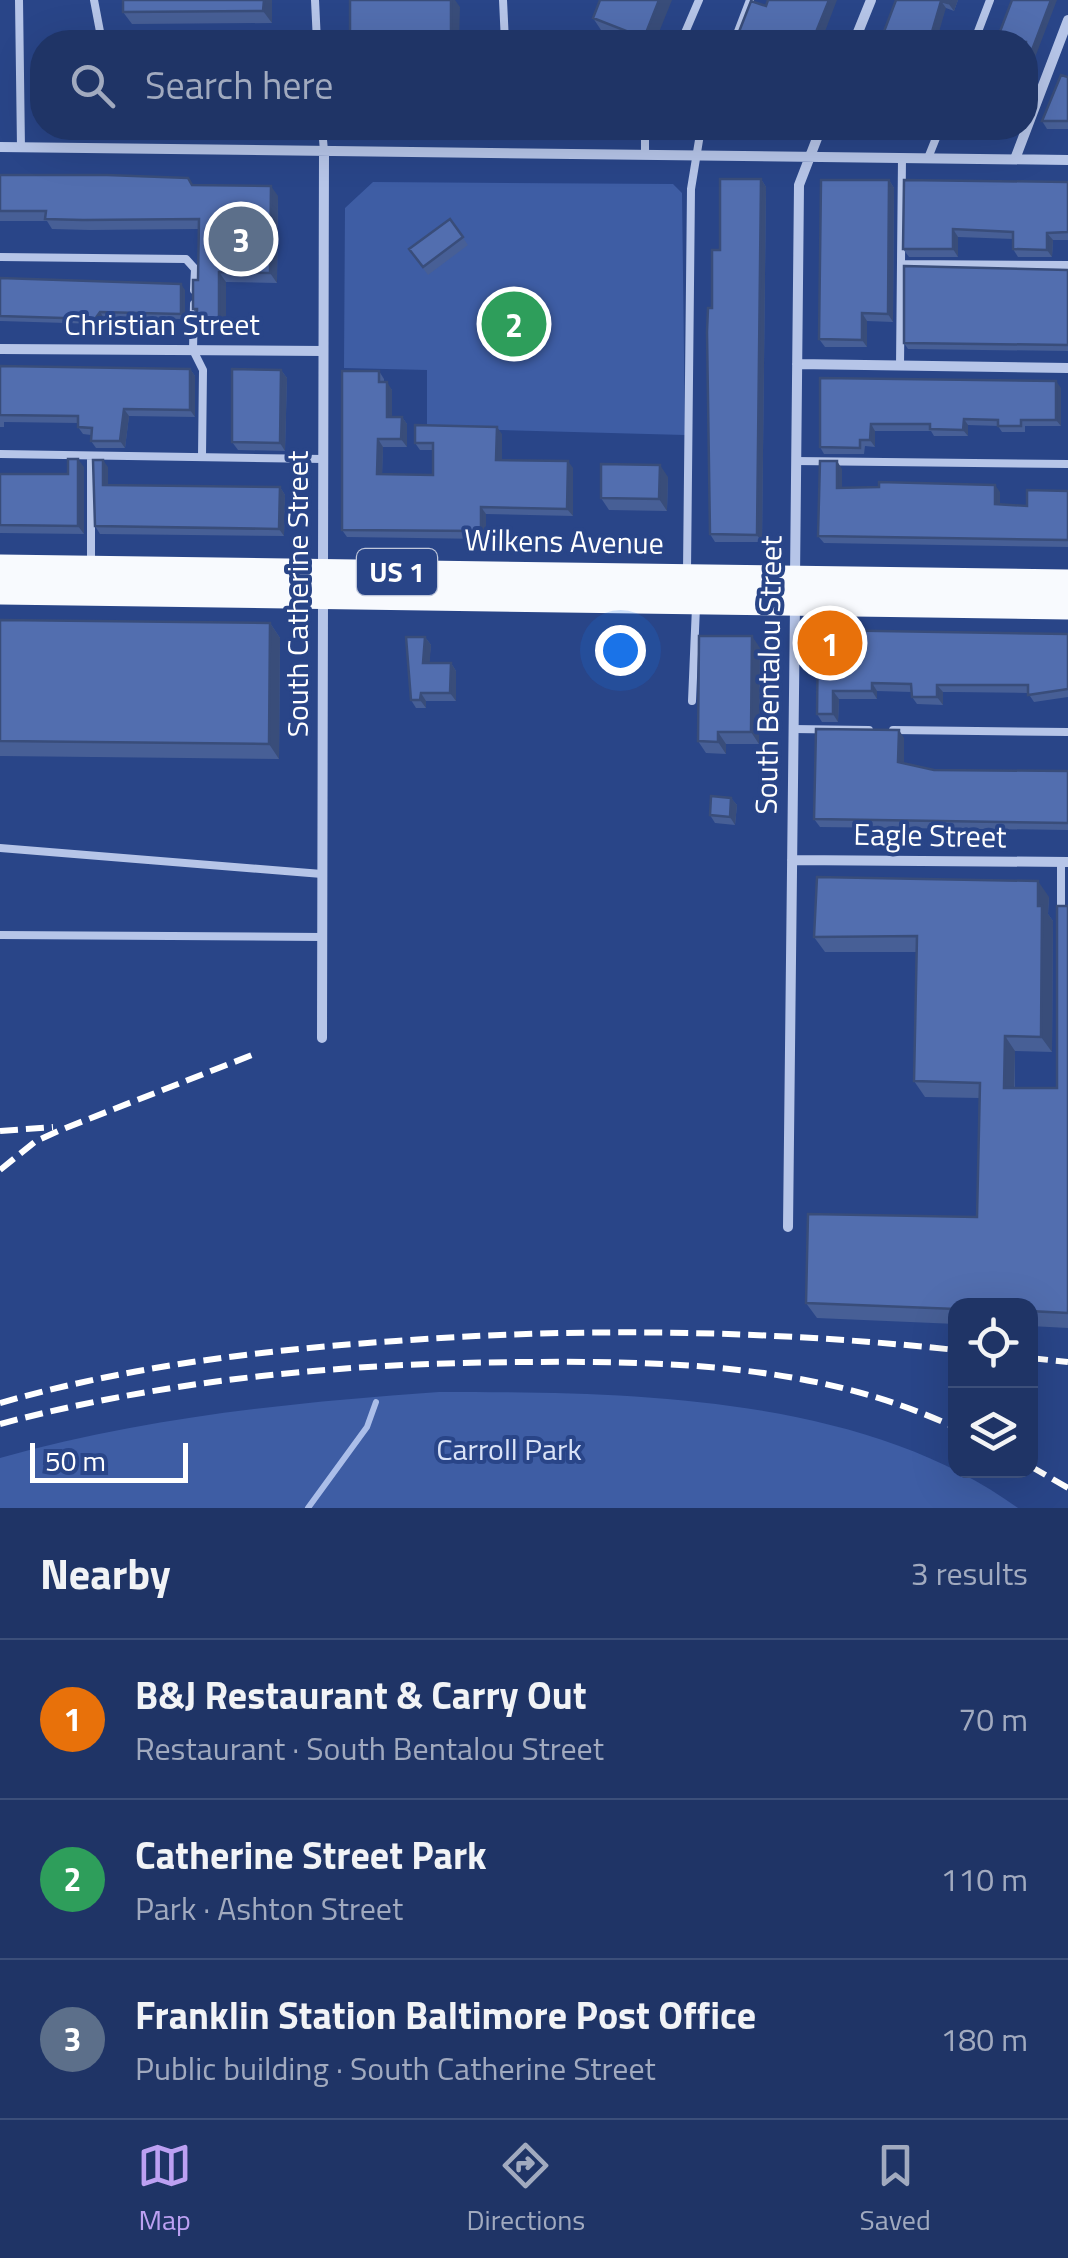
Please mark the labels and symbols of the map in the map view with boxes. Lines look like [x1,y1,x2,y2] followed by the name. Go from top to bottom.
[208,202,274,276] pin: 3
[482,286,546,362] pin: 2
[64,301,260,347] street label: Christian Street
[274,450,320,737] street label: South Catherine Street
[464,516,664,566] street label: Wilkens Avenue
[743,535,793,815] street label: South Bentalou Street
[357,549,437,595] road number: US 1
[798,606,862,680] pin: 1
[595,625,646,676] your location
[853,811,1007,859] street label: Eagle Street
[436,1426,582,1472] park label: Carroll Park
[30,1438,188,1482] scale bar

